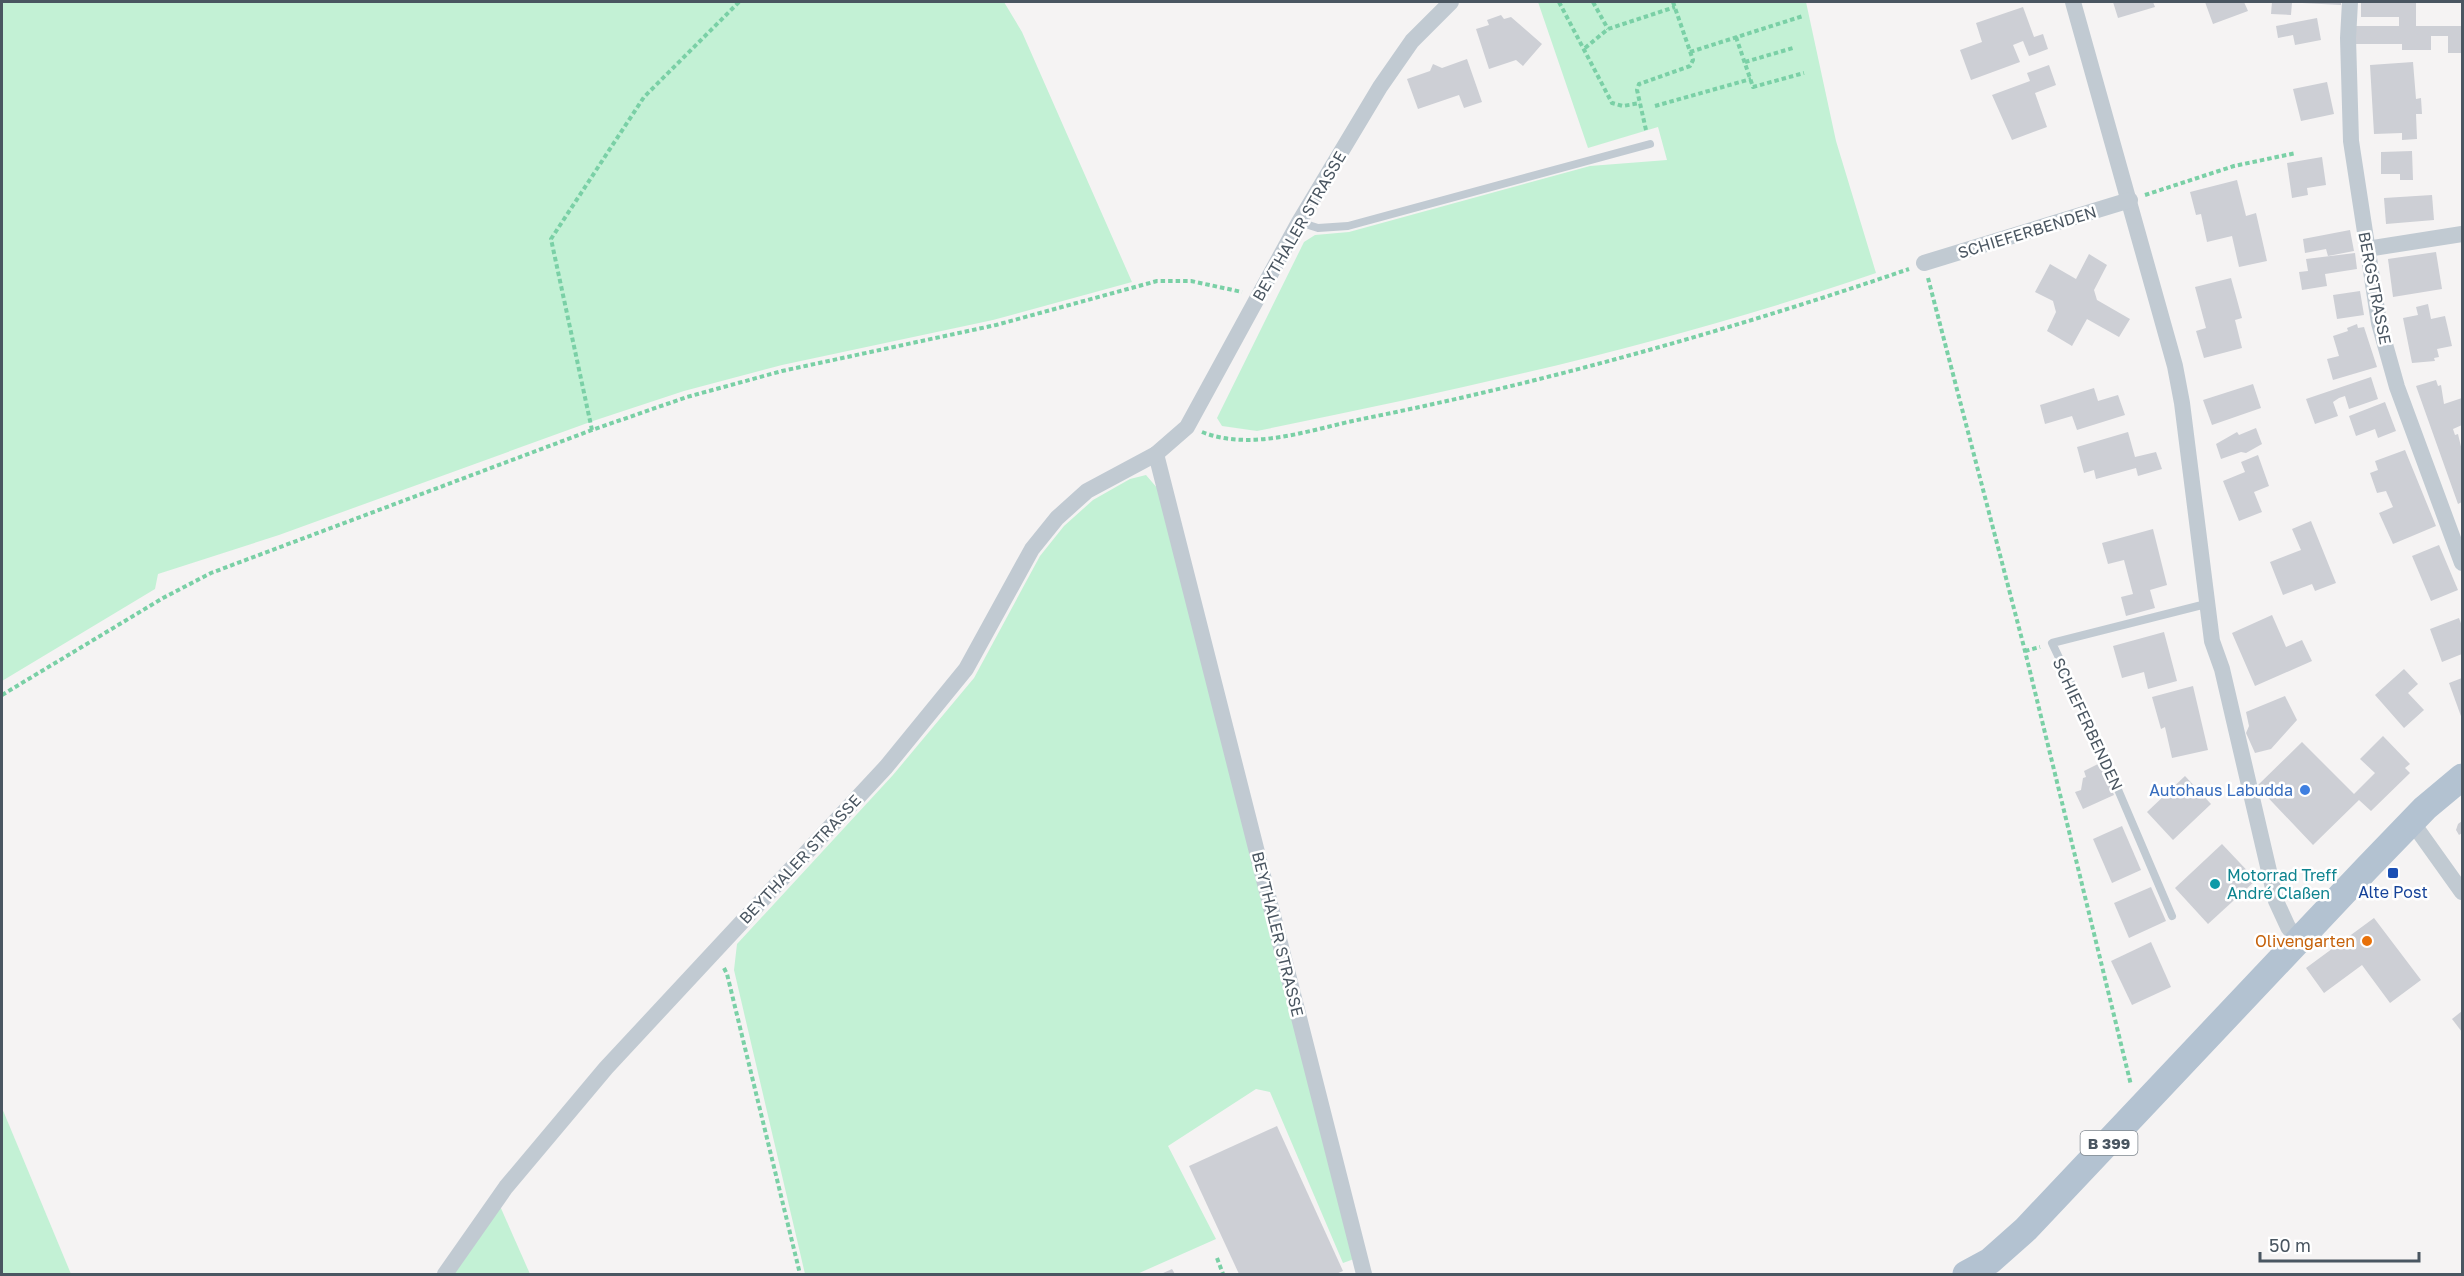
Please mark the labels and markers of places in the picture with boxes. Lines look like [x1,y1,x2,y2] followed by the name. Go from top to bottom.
[2149,780,2293,800] place label: Autohaus Labudda
[2298,783,2312,797] marker: Autohaus Labudda
[2227,865,2337,903] place label: Motorrad Treff André Claßen
[2386,866,2400,880] marker: Alte Post
[2208,877,2222,891] marker: Motorrad Treff André Claßen
[2358,882,2428,902] place label: Alte Post
[2255,931,2355,951] place label: Olivengarten
[2360,934,2374,948] marker: Olivengarten

